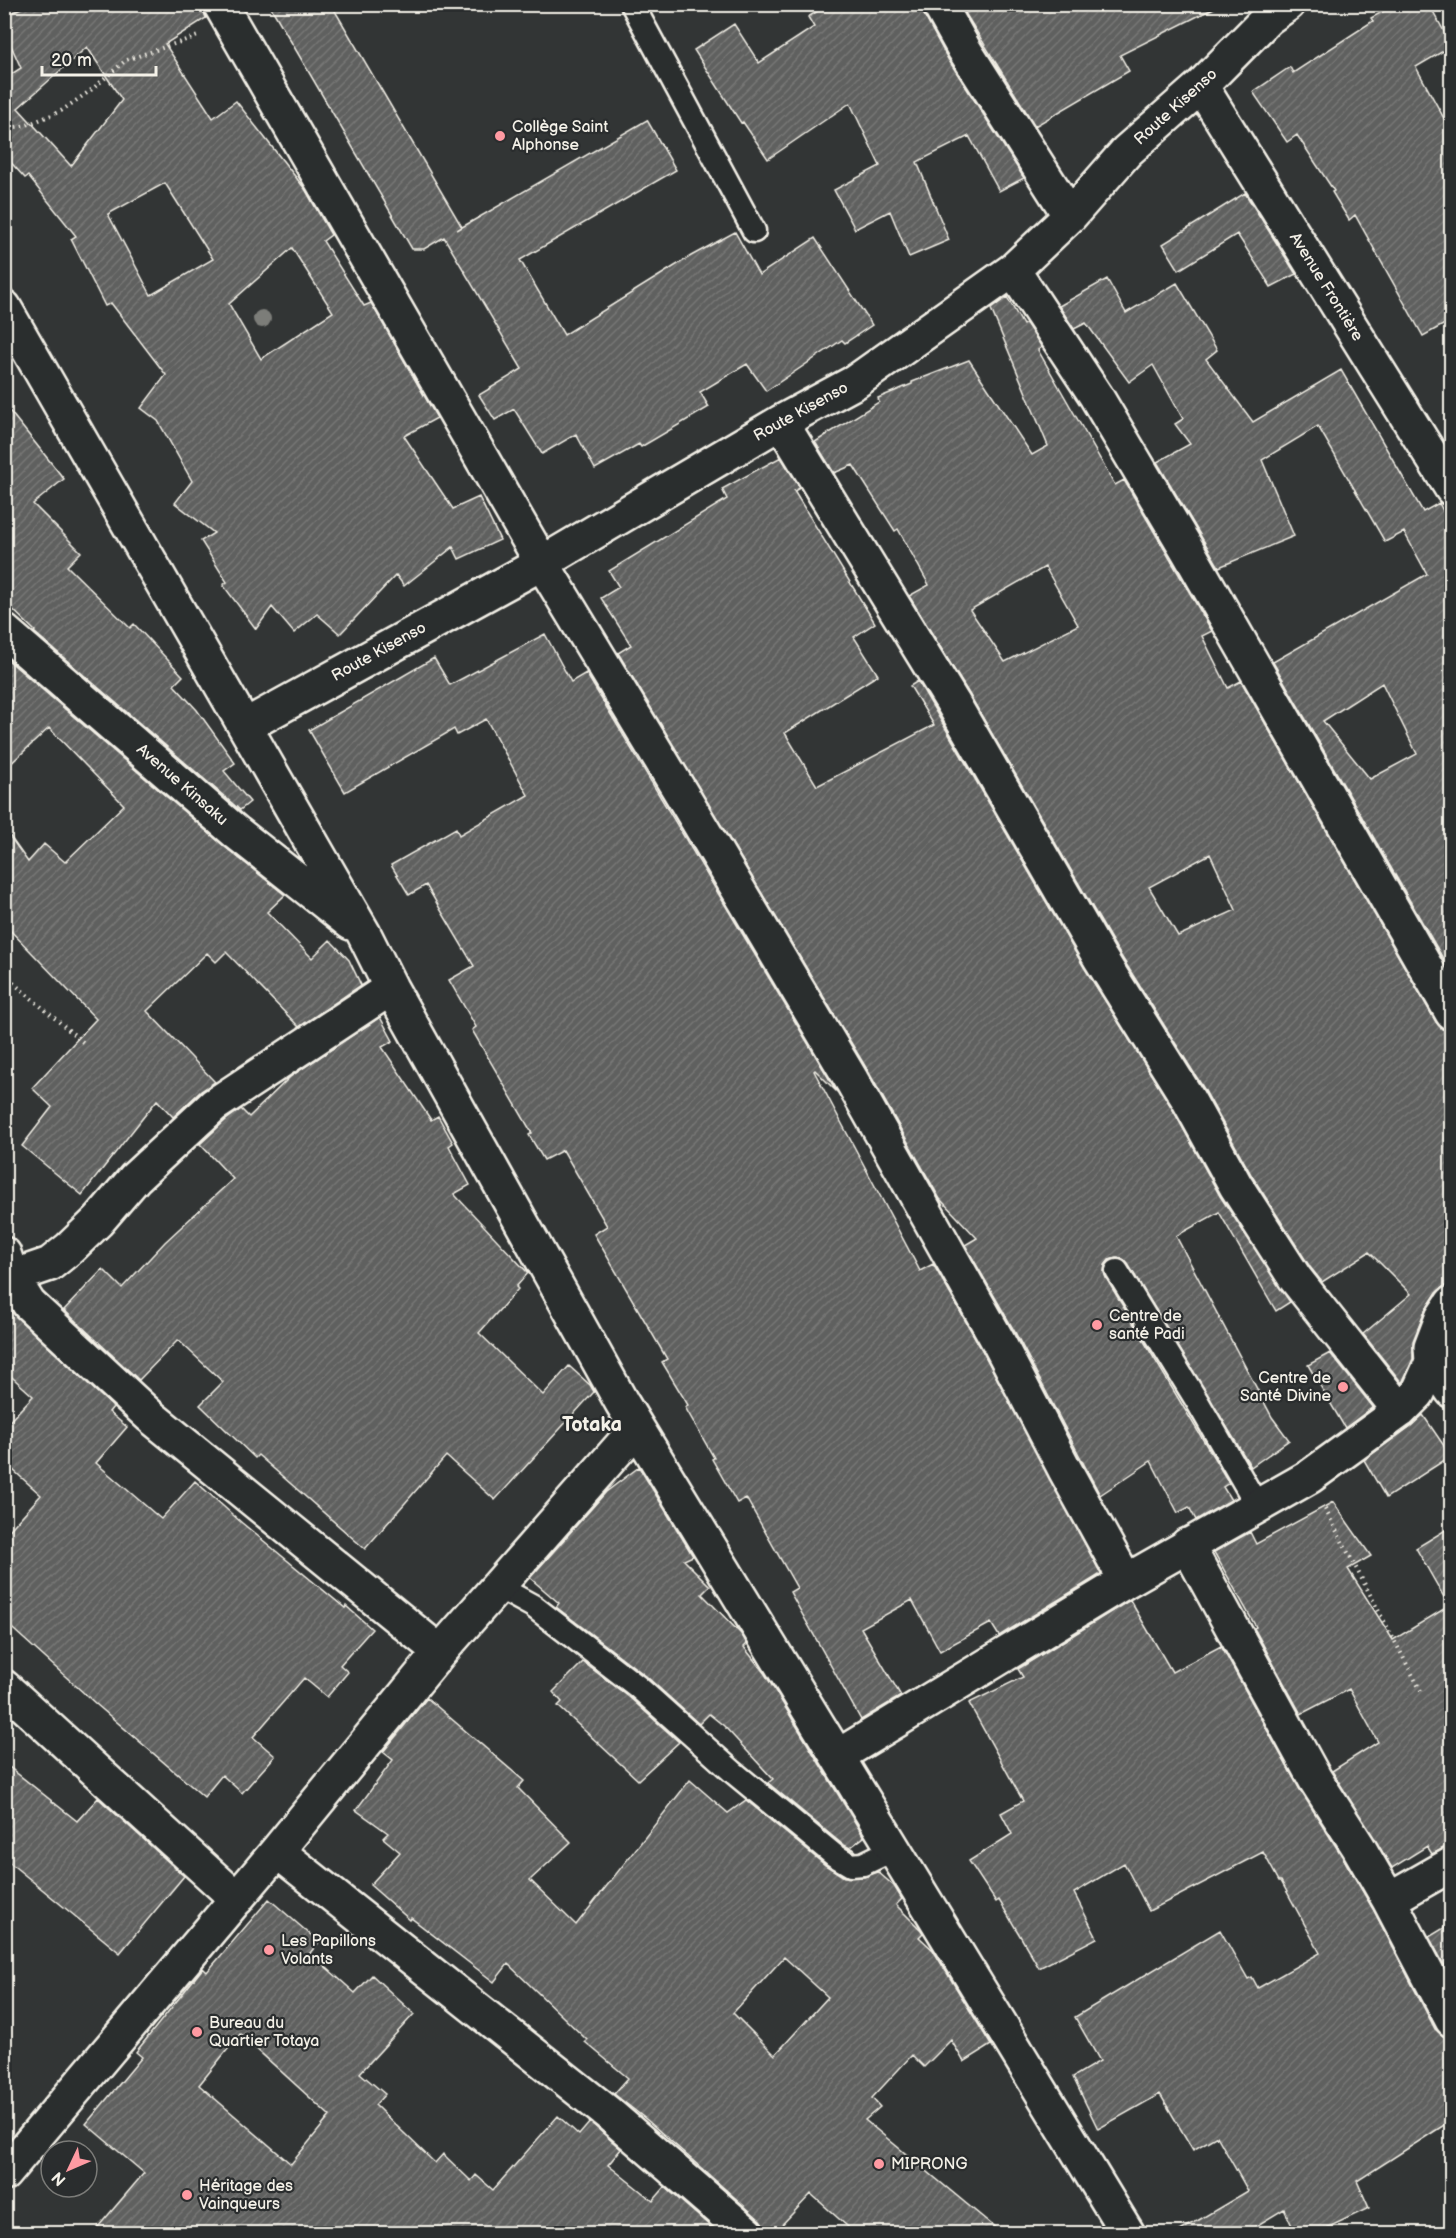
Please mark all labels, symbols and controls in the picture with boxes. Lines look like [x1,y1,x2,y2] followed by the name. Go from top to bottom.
[42,39,156,77] scale bar
[51,50,92,71] text: 20 m
[1131,65,1221,149] street label: Route Kisenso
[512,118,608,155] place label: Collège Saint Alphonse
[493,129,507,143] marker: Collège Saint Alphonse
[1285,229,1367,345] street label: Avenue Frontière
[750,378,852,446] street label: Route Kisenso
[328,618,430,686] street label: Route Kisenso
[132,740,232,830] street label: Avenue Kinsaku
[1109,1307,1185,1344] place label: Centre de santé Padi
[1090,1318,1104,1332] marker: Centre de santé Padi
[1240,1369,1332,1406] place label: Centre de Santé Divine
[1336,1380,1350,1394] marker: Centre de Santé Divine
[562,1413,622,1437] district label: Totaka
[281,1932,376,1969] place label: Les Papillons Volants
[262,1943,276,1957] marker: Les Papillons Volants
[209,2014,319,2051] place label: Bureau du Quartier Totaya
[190,2025,204,2039] marker: Bureau du Quartier Totaya
[39,2139,99,2199] north arrow
[891,2155,967,2174] place label: MIPRONG
[872,2157,886,2171] marker: MIPRONG
[48,2167,70,2189] text: N
[199,2177,293,2214] place label: Héritage des Vainqueurs
[180,2188,194,2202] marker: Héritage des Vainqueurs

